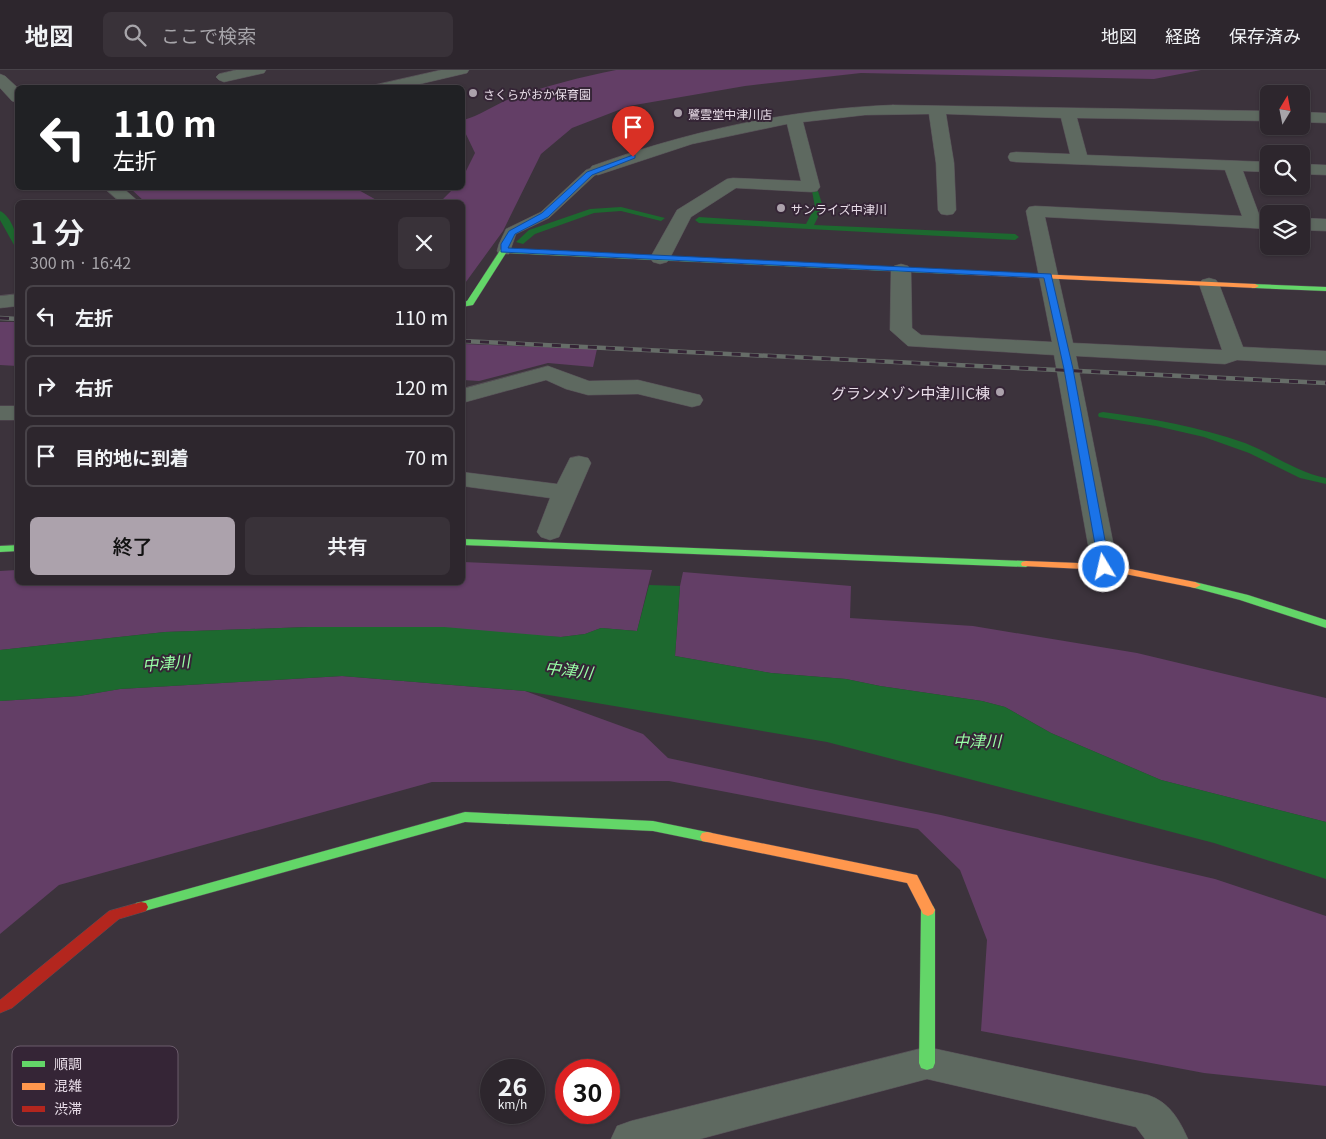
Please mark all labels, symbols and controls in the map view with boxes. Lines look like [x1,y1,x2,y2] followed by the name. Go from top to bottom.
[103,12,453,57] search box
[25,17,73,52] text: 地図
[121,21,149,49] icon: search
[161,21,256,48] text: ここで検索
[1101,22,1137,48] text: 地図
[1165,22,1201,48] text: 経路
[1229,22,1301,48] text: 保存済み
[483,85,591,102] place label: さくらがおか保育園
[1260,85,1310,135] north arrow
[1260,85,1310,255] map controls
[467,87,479,99] marker: さくらがおか保育園
[113,96,217,147] text: 110 m
[30,105,95,170] icon: left
[688,105,772,122] place label: 鷺雲堂中津川店
[612,106,654,157] pin
[672,107,684,119] marker: 鷺雲堂中津川店
[619,113,647,141] icon: arrive
[113,143,157,175] text: 左折
[1260,145,1310,195] button: search
[791,200,887,217] place label: サンライズ中津川
[775,202,787,214] marker: サンライズ中津川
[1260,205,1310,255] button: layers
[30,209,84,253] text: 1 分
[398,217,450,269] button: close
[30,250,131,274] text: 300 m · 16:42
[32,302,60,330] icon: left
[75,303,113,330] text: 左折
[395,303,448,330] text: 110 m
[32,372,60,400] icon: right
[75,373,113,400] text: 右折
[395,373,448,400] text: 120 m
[831,382,990,403] place label: グランメゾン中津川C棟
[994,386,1006,398] marker: グランメゾン中津川C棟
[32,442,60,470] icon: arrive
[75,443,189,470] text: 目的地に到着
[405,443,448,470] text: 70 m
[30,517,235,575] button: 終了
[245,517,450,575] button: 共有
[1077,540,1129,592] position arrow
[141,648,193,676] water label: 中津川
[544,654,596,684] water label: 中津川
[953,728,1003,752] water label: 中津川
[12,1046,178,1126] legend
[54,1053,82,1073] text: 順調
[555,1059,620,1124] speed limit sign: 30
[498,1067,527,1103] text: 26
[54,1075,82,1095] text: 混雑
[498,1095,527,1112] text: km/h
[54,1098,82,1118] text: 渋滞

